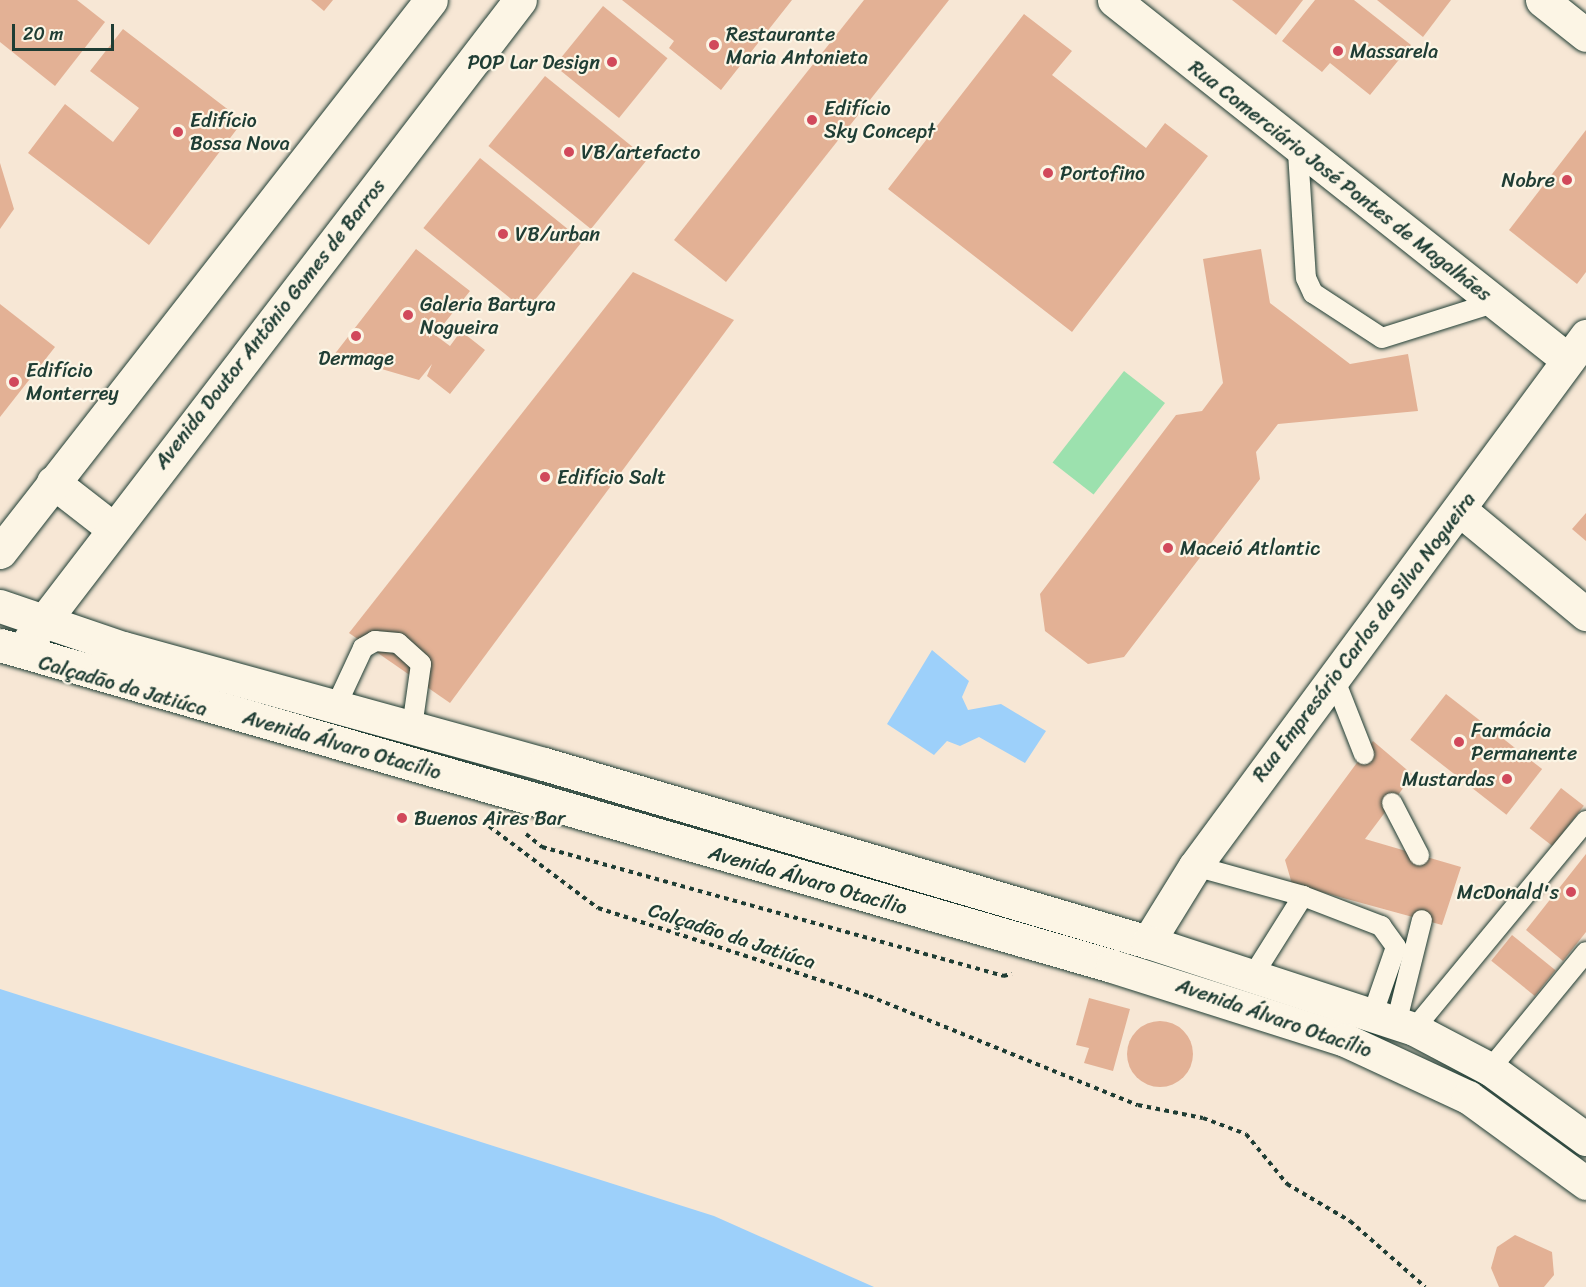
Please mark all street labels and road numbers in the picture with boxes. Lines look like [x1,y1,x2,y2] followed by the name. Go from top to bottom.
[1184,56,1496,306] street label: Rua Comerciário José Pontes de Magalhães
[150,175,390,473] street label: Avenida Doutor Antônio Gomes de Barros
[1248,488,1480,786] street label: Rua Empresário Carlos da Silva Nogueira
[36,650,210,722] street label: Calçadão da Jatiúca
[240,705,444,785] street label: Avenida Álvaro Otacílio
[706,840,910,920] street label: Avenida Álvaro Otacílio
[645,898,819,974] street label: Calçadão da Jatiúca
[1173,973,1375,1063] street label: Avenida Álvaro Otacílio

